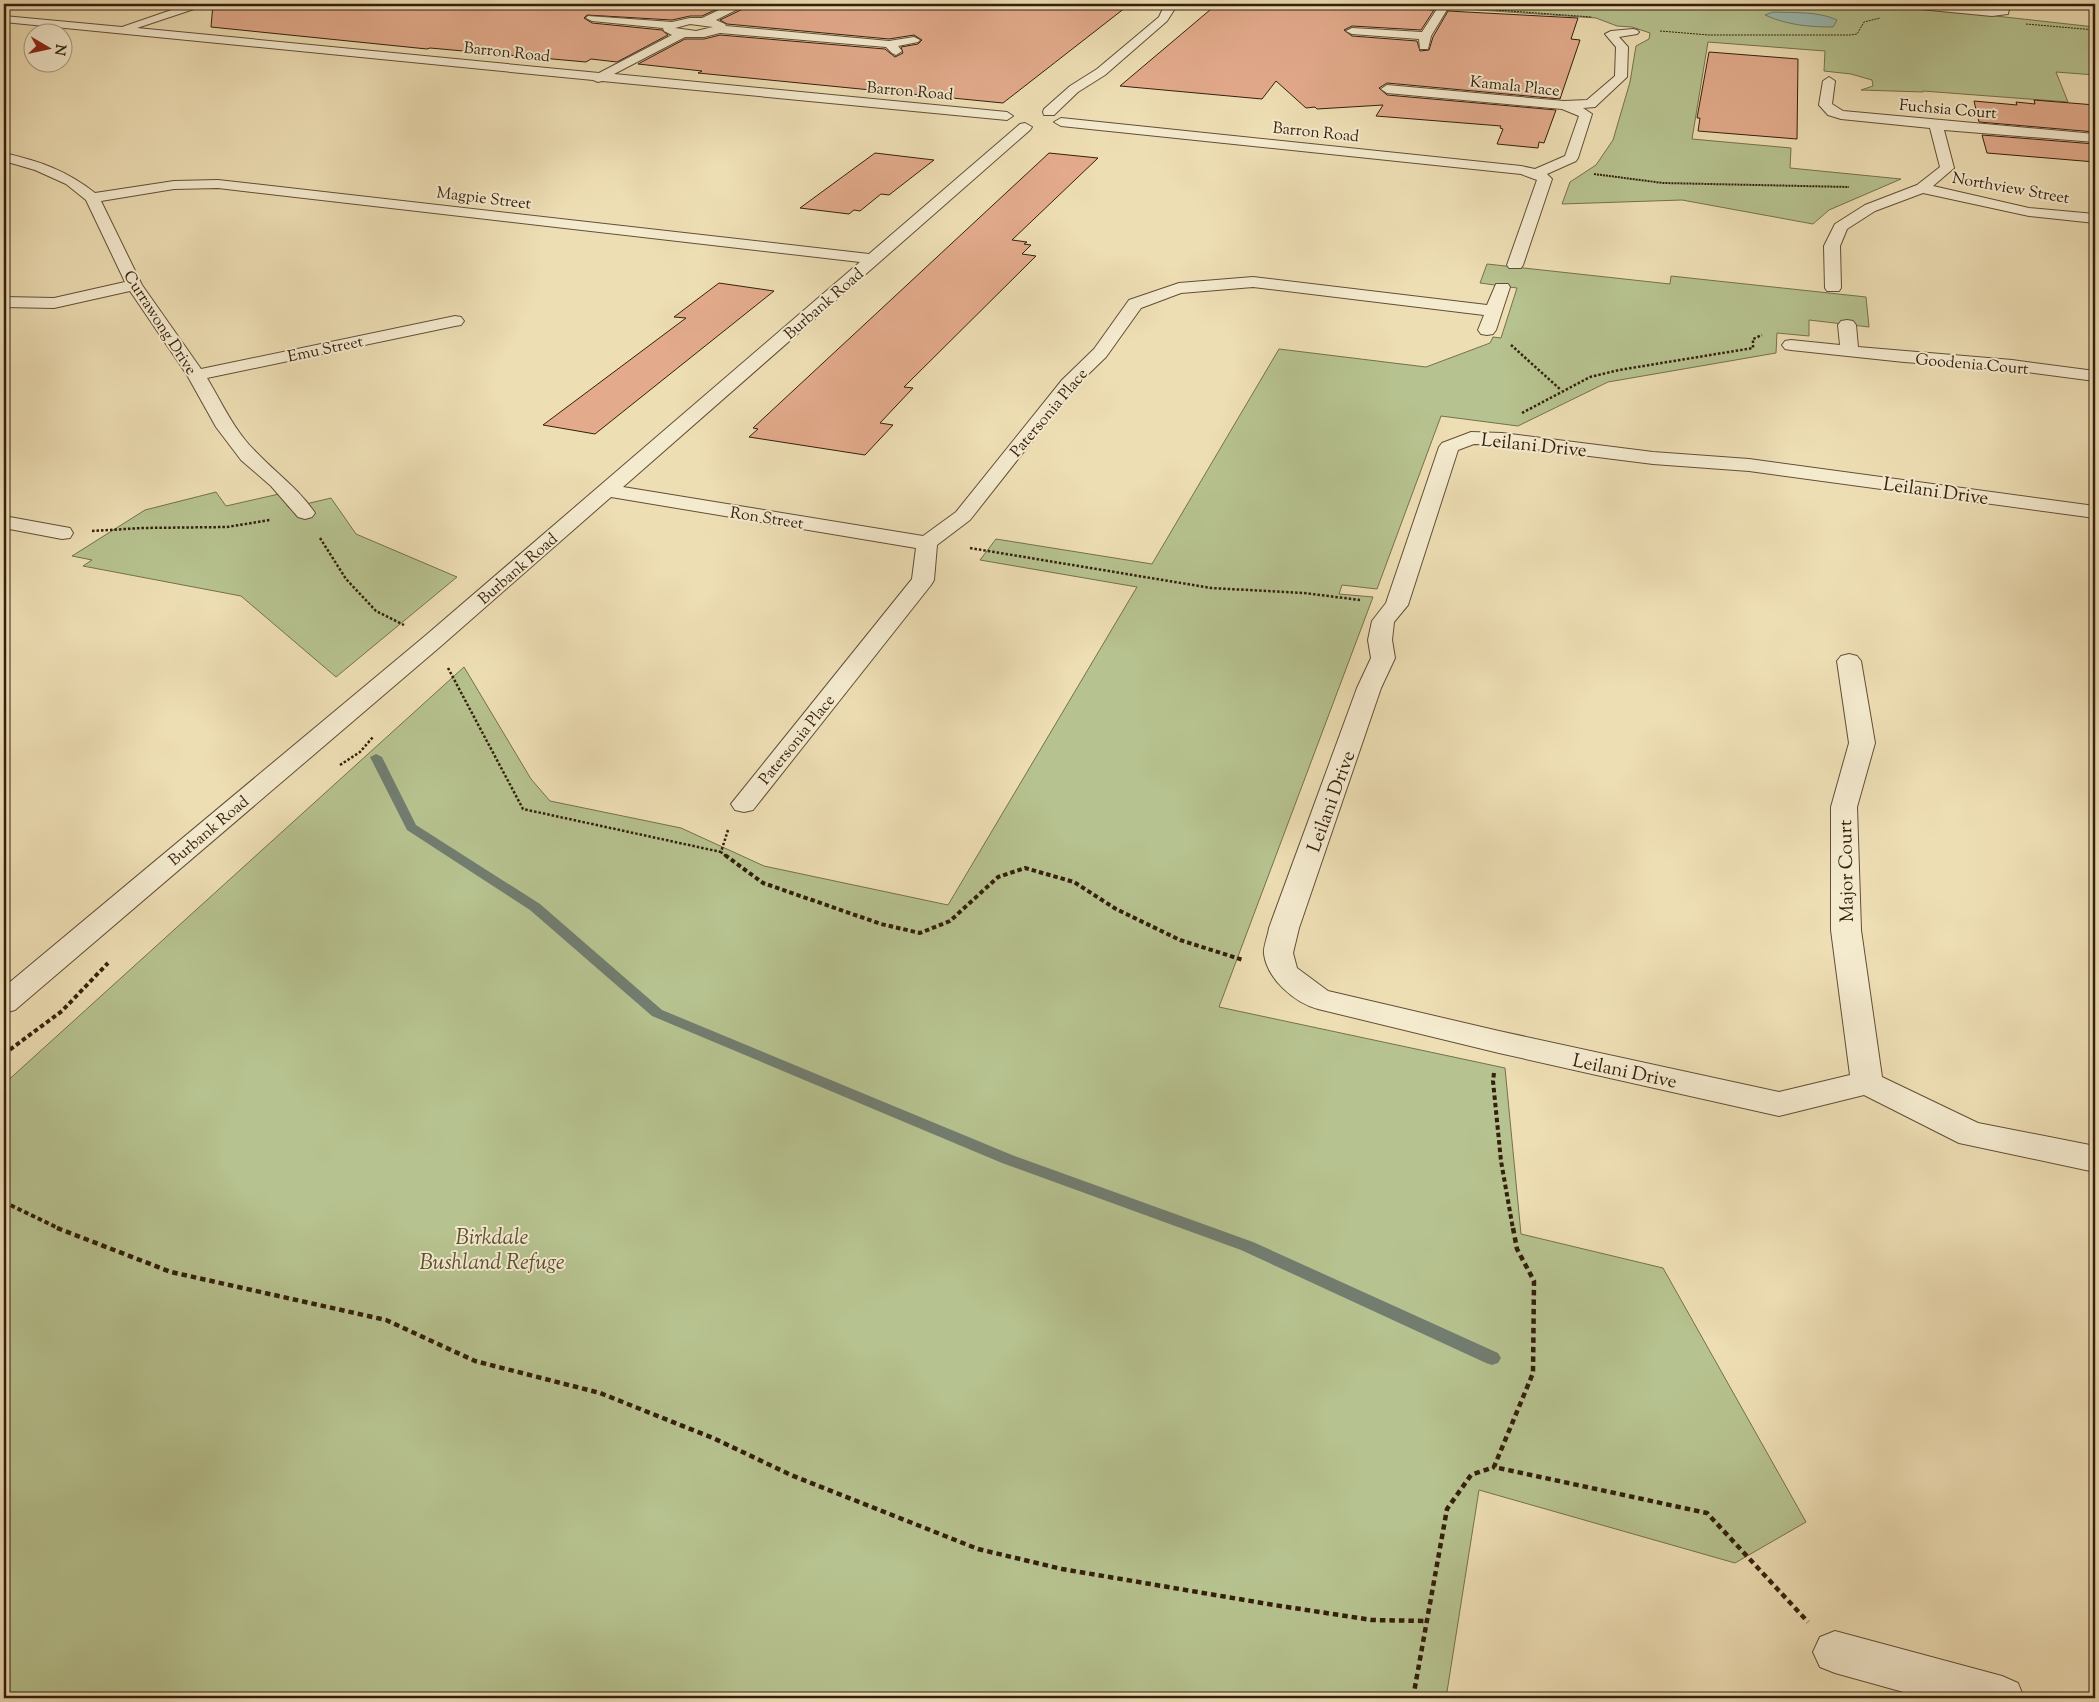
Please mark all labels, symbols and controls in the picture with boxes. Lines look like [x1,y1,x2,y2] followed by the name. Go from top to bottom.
[22,22,72,72] north arrow
[462,38,551,69] street label: Barron Road
[48,43,70,57] text: N
[1469,71,1561,104] street label: Kamala Place
[866,77,954,108] street label: Barron Road
[1898,95,1998,126] street label: Fuchsia Court
[1271,118,1360,149] street label: Barron Road
[1950,168,2072,211] street label: Northview Street
[435,182,533,217] street label: Magpie Street
[780,264,869,346] street label: Burbank Road
[116,267,201,380] street label: Currawong Drive
[286,331,366,370] street label: Emu Street
[1914,349,2030,382] street label: Goodenia Court
[1006,364,1094,463] street label: Patersonia Place
[1480,428,1588,465] street label: Leilani Drive
[1881,472,1990,513] street label: Leilani Drive
[728,502,805,537] street label: Ron Street
[474,529,563,611] street label: Burbank Road
[754,691,842,791] street label: Patersonia Place
[1302,747,1363,856] street label: Leilani Drive
[164,791,255,872] street label: Burbank Road
[1833,819,1862,922] street label: Major Court
[1570,1048,1679,1097] street label: Leilani Drive
[419,1223,565,1280] park label: Birkdale Bushland Refuge

